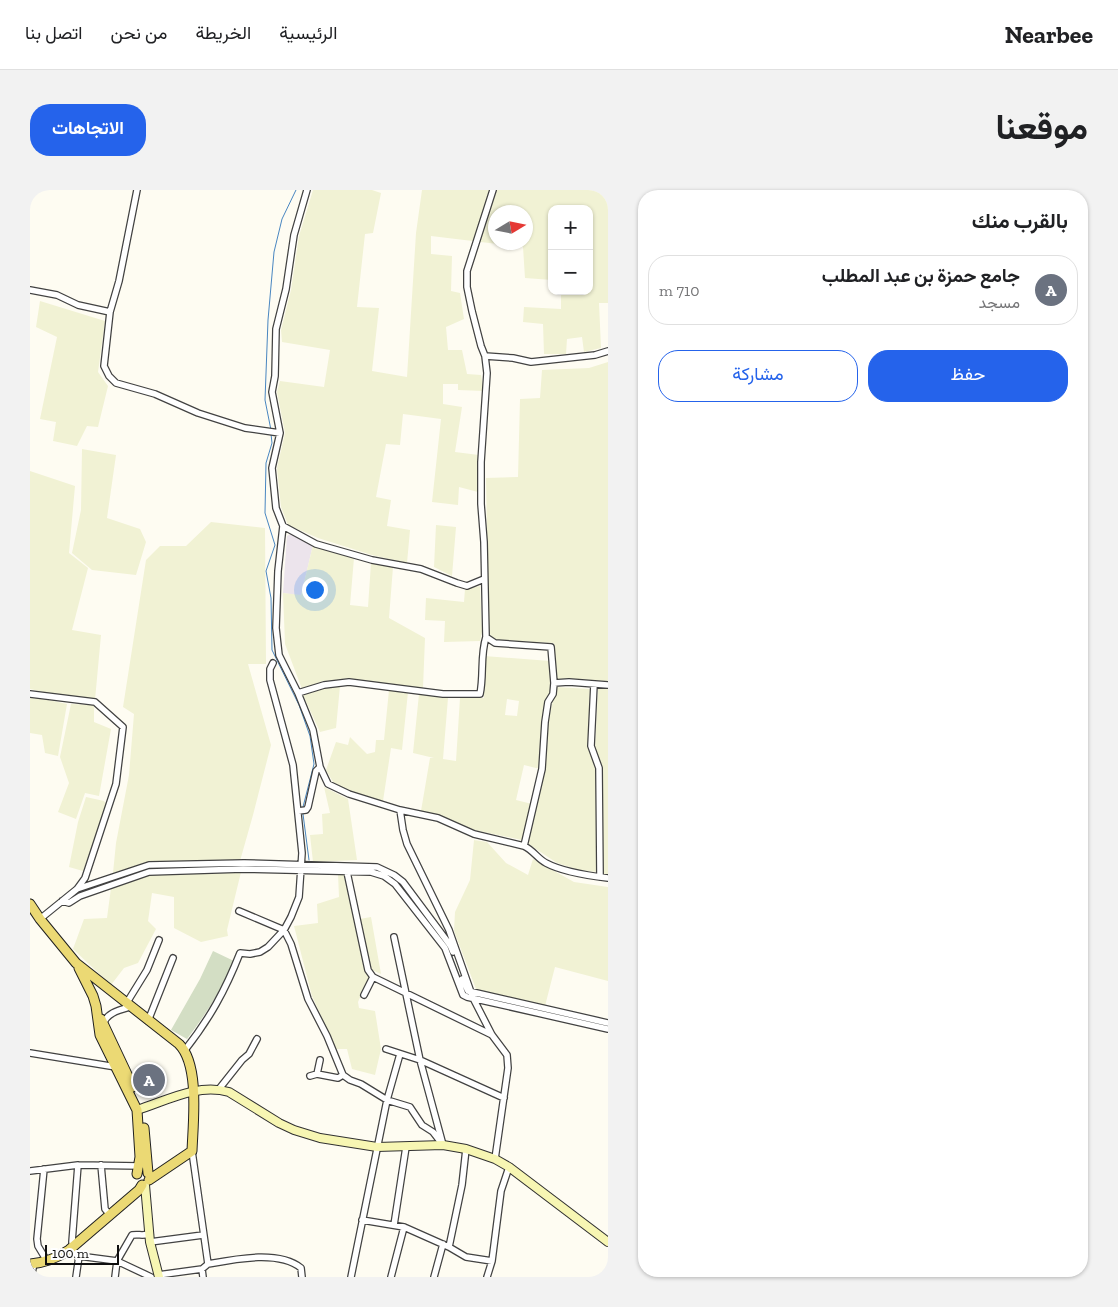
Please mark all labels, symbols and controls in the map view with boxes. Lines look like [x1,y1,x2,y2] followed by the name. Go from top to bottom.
[1005,20,1093,49] text: Nearbee
[25,22,82,44] text: اتصل بنا
[110,22,167,44] text: من نحن
[195,22,251,44] text: الخريطة
[279,22,337,44] text: الرئيسية
[30,104,146,156] button: الاتجاهات
[995,106,1088,148] text: موقعنا
[488,205,533,250] north arrow
[548,205,593,295] map controls
[548,205,593,250] button: +
[972,208,1068,233] text: بالقرب منك
[548,250,593,295] button: −
[822,264,1020,287] text: جامع حمزة بن عبد المطلب
[659,281,699,300] text: 710 m
[1046,281,1057,300] text: A
[979,293,1020,312] text: مسجد
[658,350,858,402] button: مشاركة
[868,350,1068,402] button: حفظ
[302,577,328,603] your location
[133,1061,165,1099] pin: A
[45,1242,119,1265] scale bar
[52,1245,89,1262] text: 100 m

